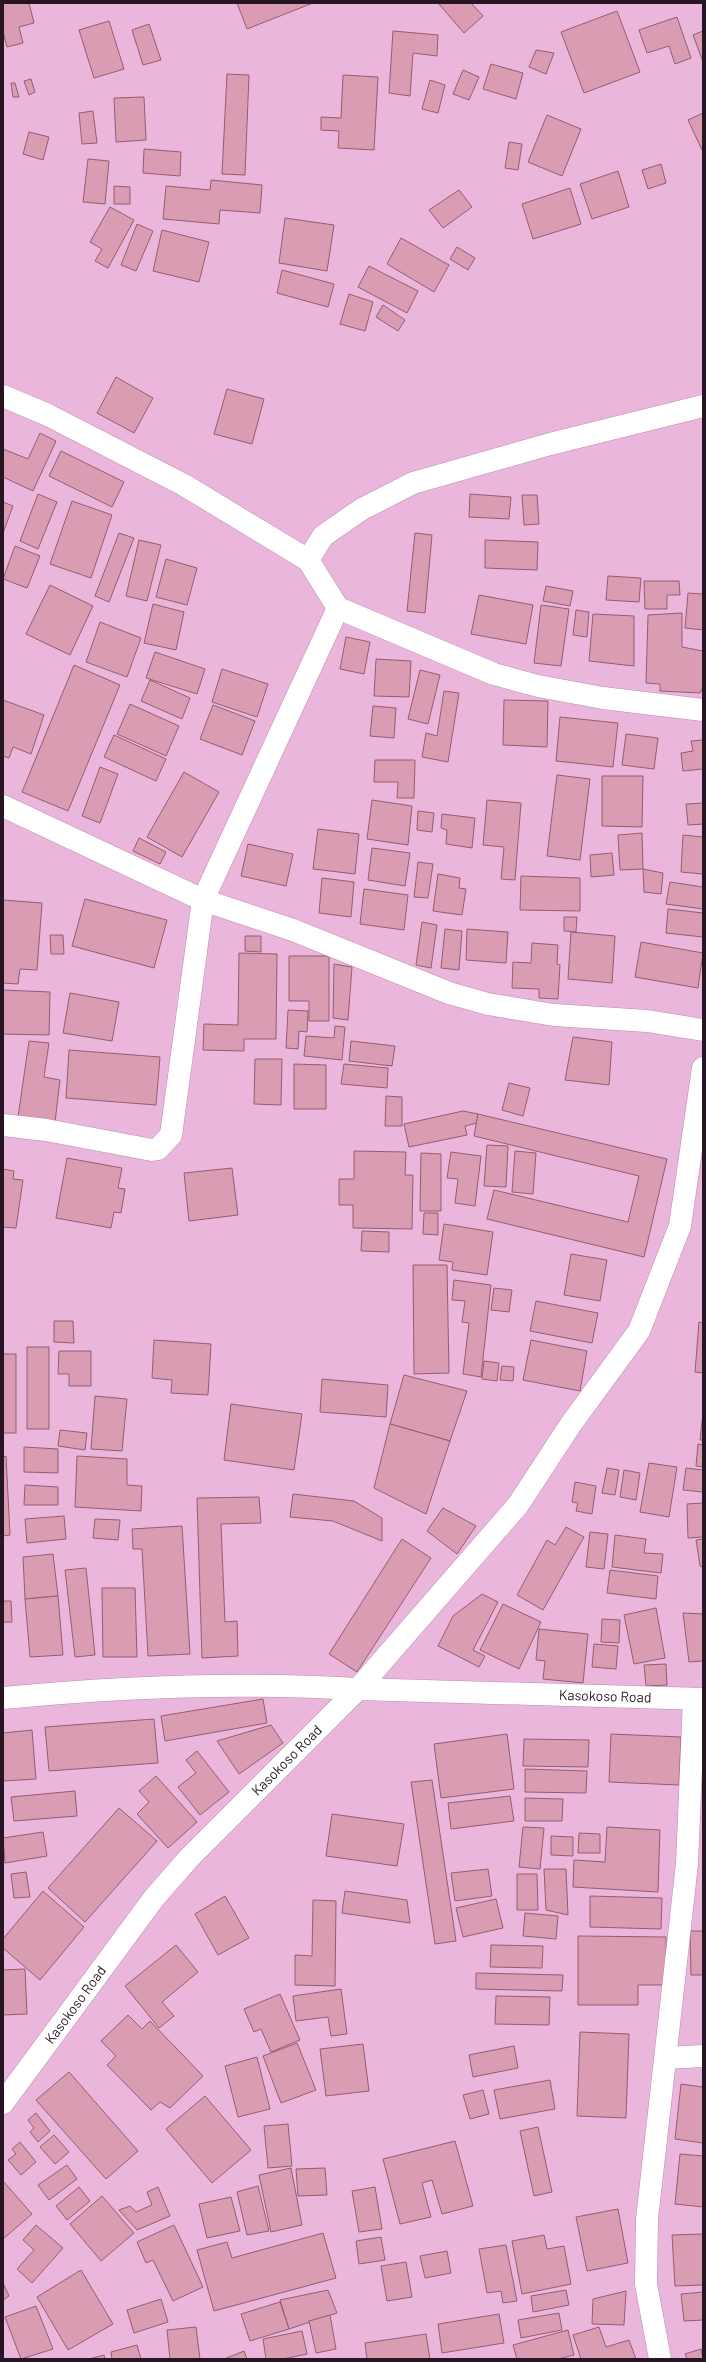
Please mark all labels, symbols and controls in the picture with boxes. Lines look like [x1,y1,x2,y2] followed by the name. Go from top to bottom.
[559,1686,652,1706] street label: Kasokoso Road
[248,1721,325,1799] street label: Kasokoso Road
[41,1962,109,2047] street label: Kasokoso Road

